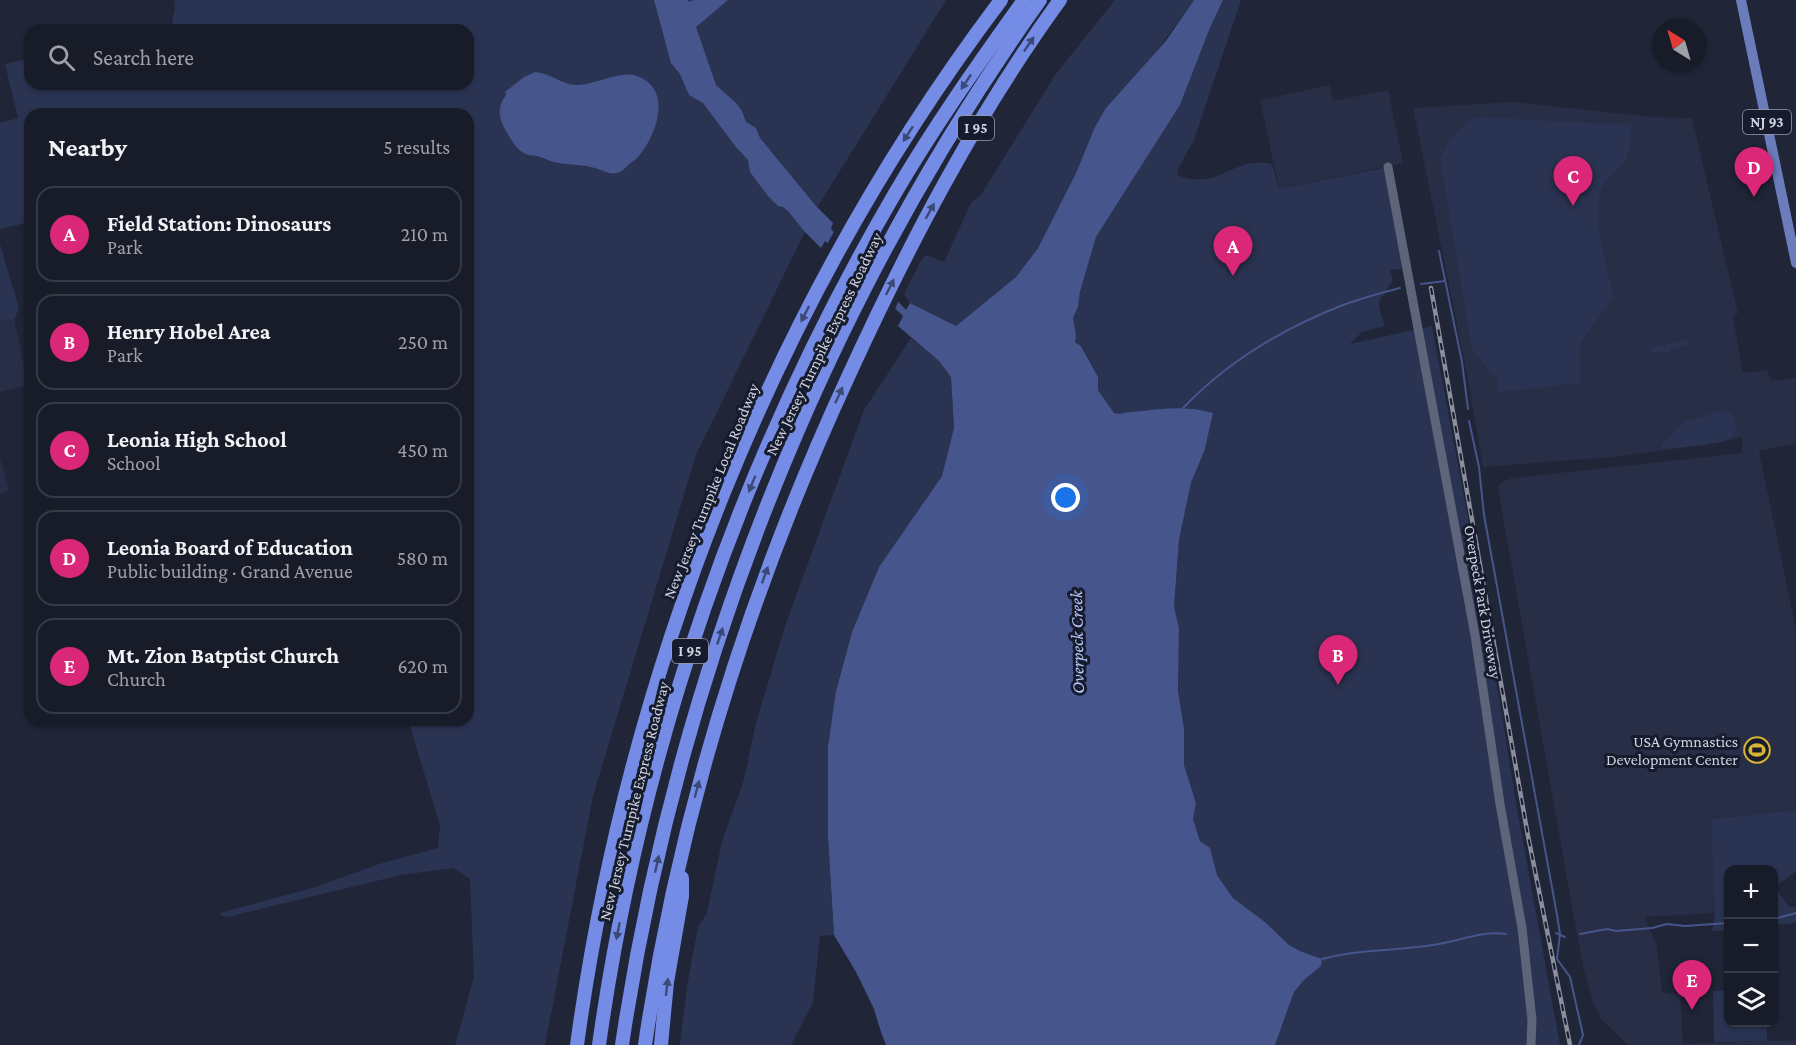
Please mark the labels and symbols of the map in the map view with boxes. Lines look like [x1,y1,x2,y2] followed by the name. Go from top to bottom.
[1652,18,1706,72] north arrow
[1023,36,1034,52] one-way arrow
[960,74,972,90] one-way arrow
[1743,110,1791,134] road number: NJ 93
[958,116,994,140] road number: I 95
[902,126,913,143] one-way arrow
[1734,148,1774,197] pin: D
[1554,156,1592,206] pin: C
[925,203,935,220] one-way arrow
[1214,226,1252,276] pin: A
[762,229,887,459] street label: New Jersey Turnpike Express Roadway
[885,278,895,295] one-way arrow
[800,306,810,323] one-way arrow
[660,380,763,602] street label: New Jersey Turnpike Local Roadway
[835,386,844,403] one-way arrow
[747,475,757,493] one-way arrow
[1051,483,1080,512] your location
[1460,524,1505,681] street label: Overpeck Park Driveway
[760,566,770,584] one-way arrow
[1066,589,1088,694] water label: Overpeck Creek
[716,627,726,645] one-way arrow
[1318,636,1358,685] pin: B
[672,639,708,663] road number: I 95
[596,679,673,923] street label: New Jersey Turnpike Express Roadway
[1606,733,1738,769] place label: USA Gymnastics Development Center
[1742,735,1772,765] sports icon: USA Gymnastics Development Center
[693,780,703,798] one-way arrow
[652,854,662,873] one-way arrow
[613,922,622,941] one-way arrow
[1672,960,1712,1010] pin: E
[662,977,672,996] one-way arrow

